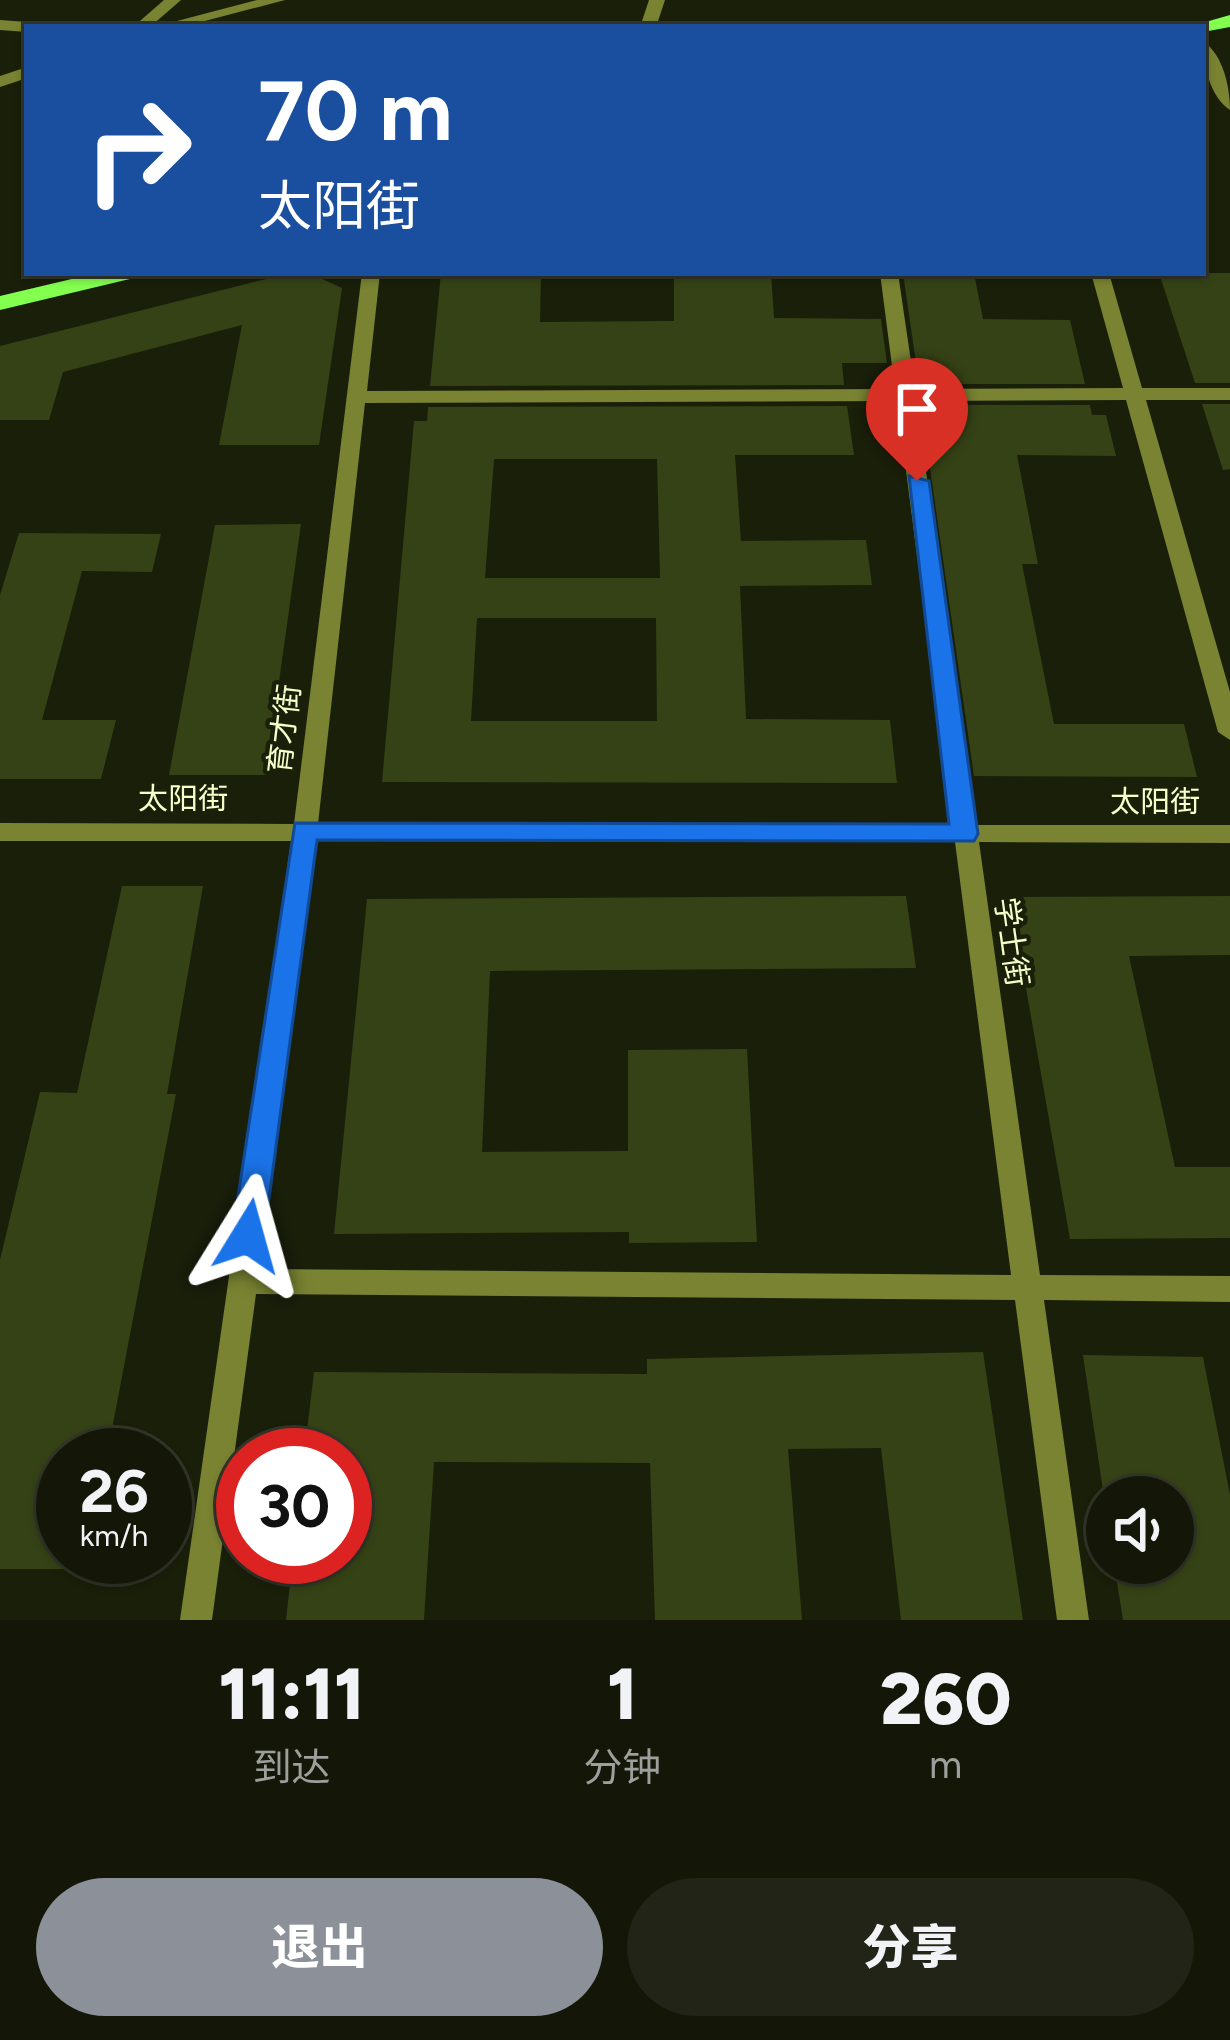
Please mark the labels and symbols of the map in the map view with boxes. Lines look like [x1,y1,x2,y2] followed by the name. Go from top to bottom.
[866,358,968,481] pin
[260,682,308,776] street label: 育才街
[138,780,228,817] street label: 太阳街
[1110,783,1200,820] street label: 太阳街
[987,895,1037,989] street label: 学士街
[185,1173,311,1299] position arrow
[216,1428,372,1584] speed limit sign: 30

